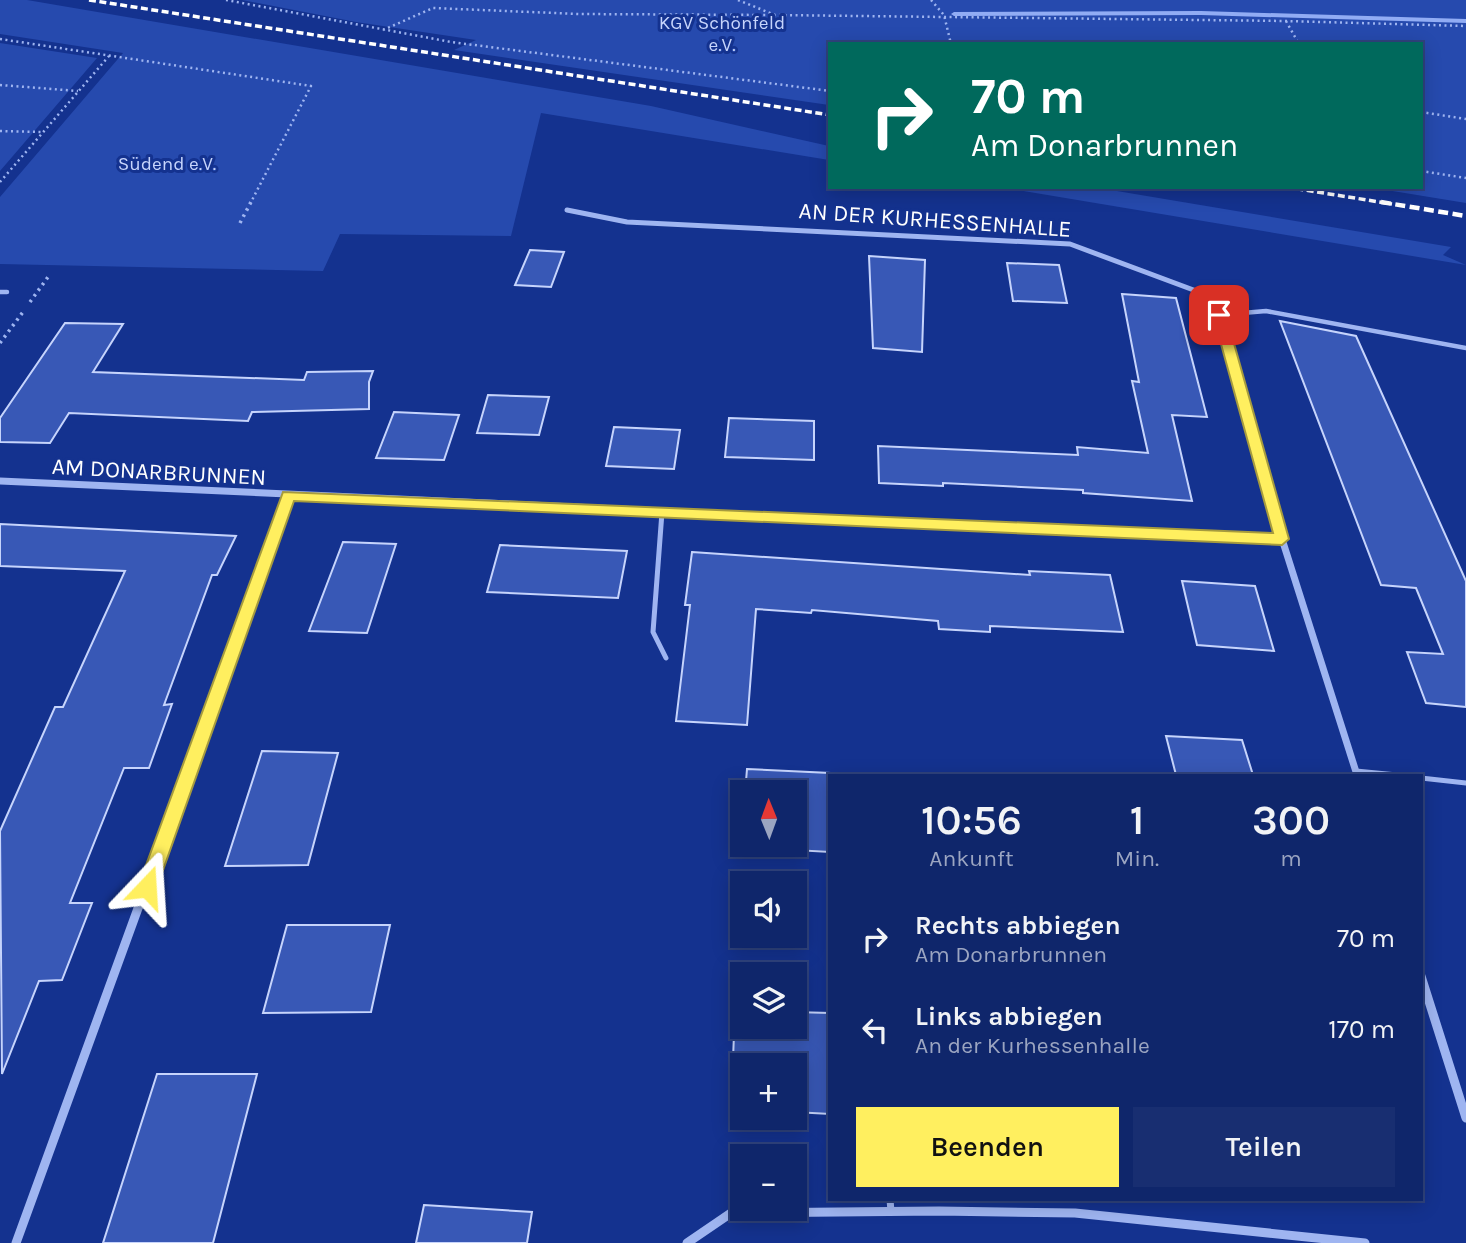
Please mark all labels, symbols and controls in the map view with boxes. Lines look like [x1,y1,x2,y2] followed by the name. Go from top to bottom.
[659,12,785,56] park label: KGV Schönfeld e.V.
[971,68,1085,125] text: 70 m
[856,70,947,161] icon: right
[971,127,1238,164] text: Am Donarbrunnen
[118,153,216,175] park label: Südend e.V.
[798,197,1072,243] street label: AN DER KURHESSENHALLE
[1189,285,1249,345] pin
[1200,296,1238,334] icon: arrive
[51,453,267,491] street label: AM DONARBRUNNEN
[730,780,807,858] north arrow
[730,780,807,1221] map controls
[921,795,1022,845] text: 10:56
[1130,795,1144,845] text: 1
[1252,795,1330,845] text: 300
[929,845,1014,872] text: Ankunft
[1115,845,1159,872] text: Min.
[1280,845,1302,872] text: m
[110,850,184,924] position arrow
[730,871,807,948] button: sound
[915,910,1121,941] text: Rechts abbiegen
[856,920,894,958] icon: right
[1337,923,1395,954] text: 70 m
[915,941,1107,968] text: Am Donarbrunnen
[730,962,807,1039] button: layers
[915,1001,1103,1032] text: Links abbiegen
[856,1011,894,1049] icon: left
[1328,1014,1395,1045] text: 170 m
[915,1032,1150,1059] text: An der Kurhessenhalle
[730,1053,807,1130] button: +
[856,1107,1119,1187] button: Beenden
[1133,1107,1395,1187] button: Teilen
[730,1144,807,1221] button: −

